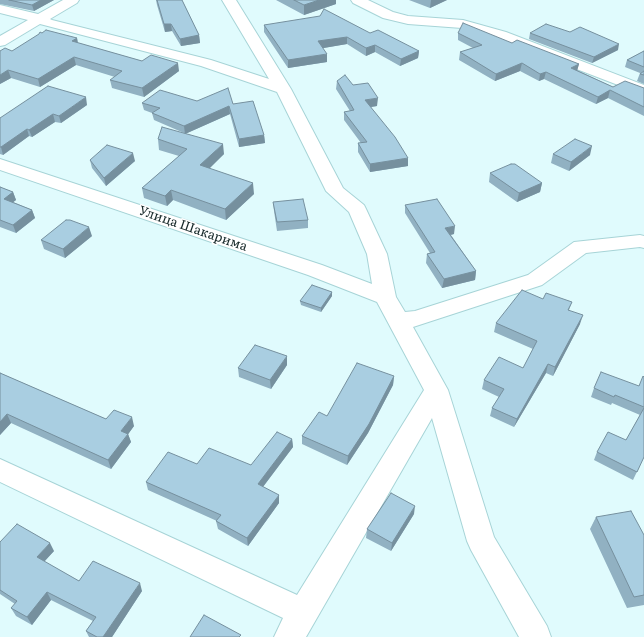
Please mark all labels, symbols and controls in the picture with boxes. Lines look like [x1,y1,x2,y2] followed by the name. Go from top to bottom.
[137,203,249,255] street label: Улица Шакарима

